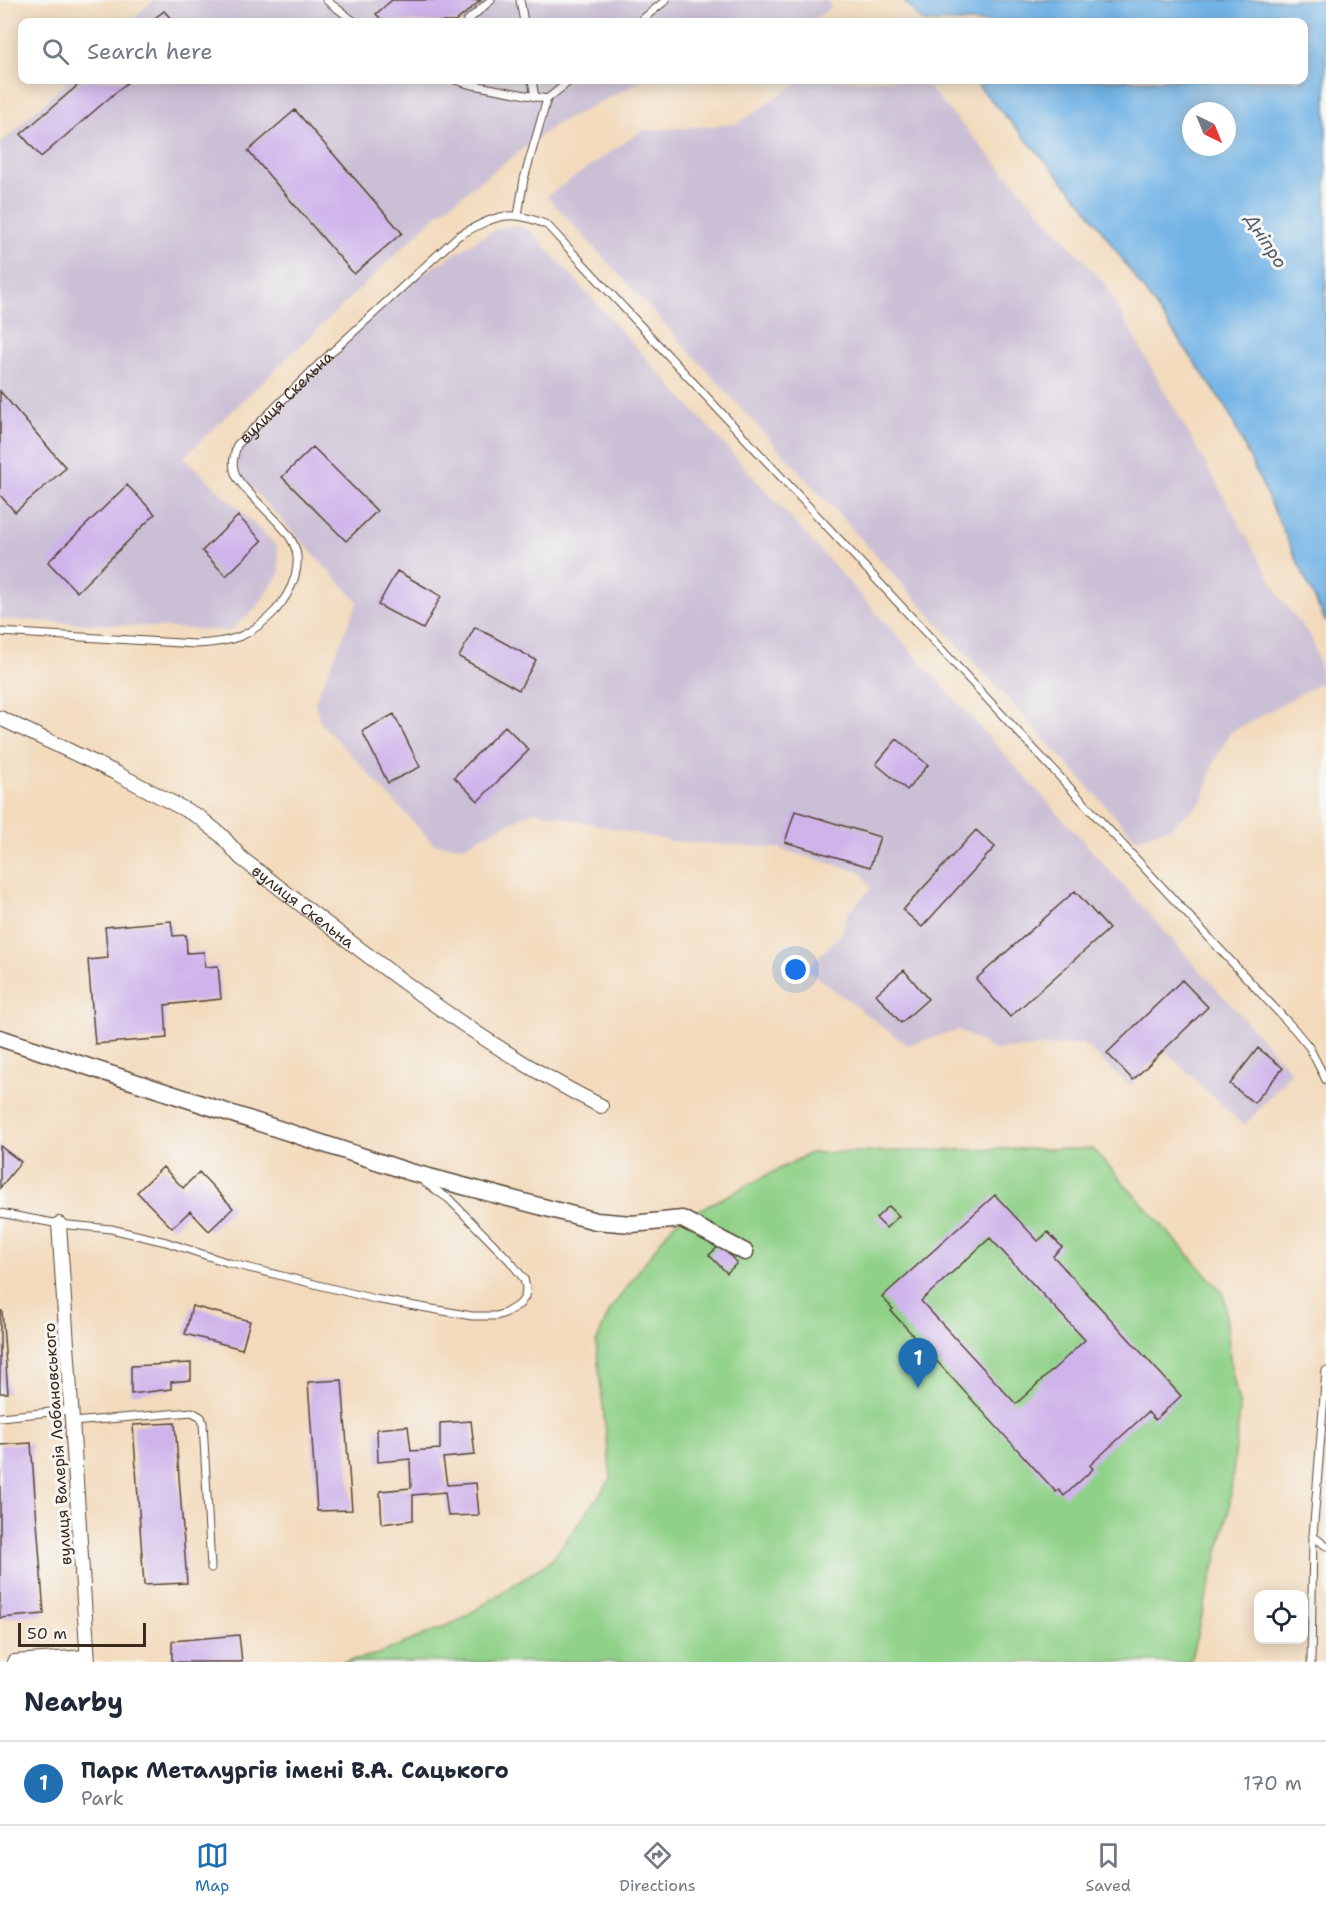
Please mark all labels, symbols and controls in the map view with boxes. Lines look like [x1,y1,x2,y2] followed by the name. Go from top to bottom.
[18,18,1308,84] search box
[39,35,72,68] icon: search
[87,37,213,66] text: Search here
[1182,102,1236,156] north arrow
[1239,208,1293,273] water label: Дніпро
[235,346,338,448] street label: вулиця Скельна
[247,860,359,953] street label: вулиця Скельна
[781,955,810,984] your location
[39,1322,76,1566] street label: вулиця Валерія Лобановського
[898,1338,938,1388] pin: 1
[1254,1590,1308,1644] map controls
[1254,1590,1308,1644] button: locate
[18,1620,146,1648] scale bar
[27,1623,67,1644] text: 50 m
[24,1684,123,1719] text: Nearby
[81,1756,509,1785] text: Парк Металургів імені В.А. Сацького
[39,1770,48,1796] text: 1
[1243,1770,1302,1796] text: 170 m
[81,1785,124,1811] text: Park
[195,1839,229,1896] tab: Map
[619,1839,696,1896] tab: Directions
[1086,1839,1131,1896] tab: Saved

